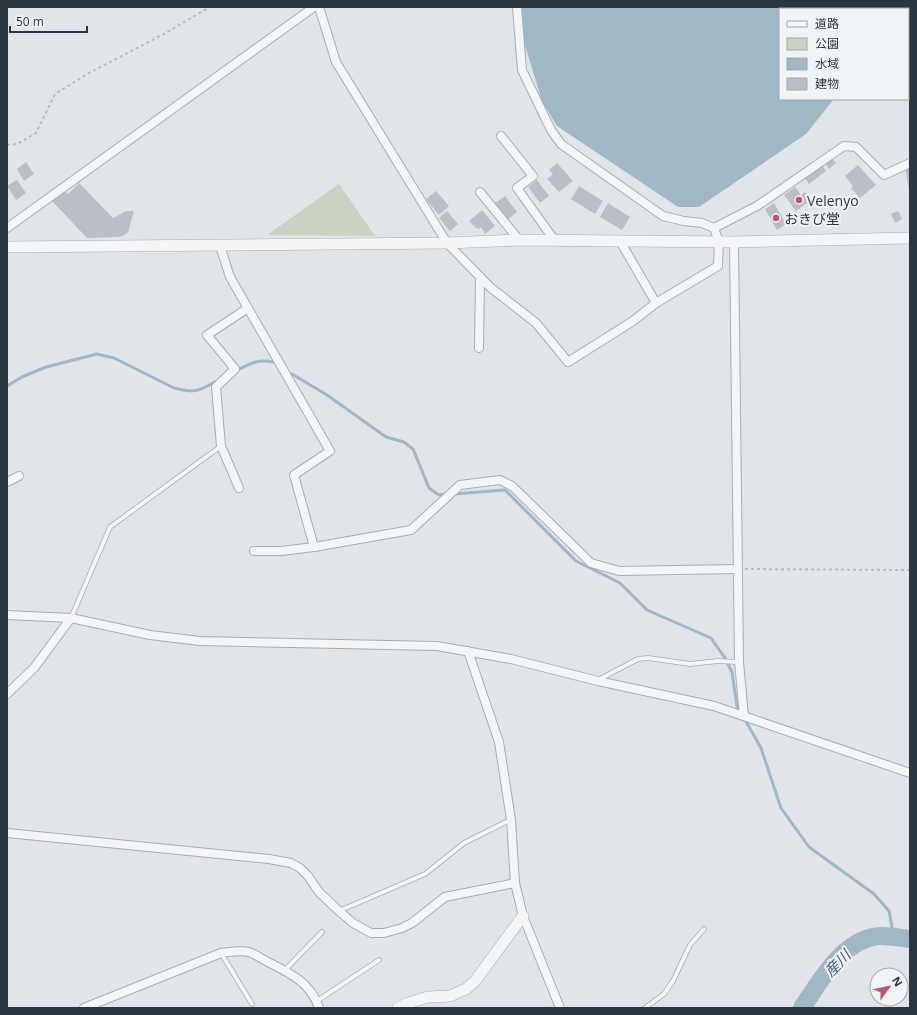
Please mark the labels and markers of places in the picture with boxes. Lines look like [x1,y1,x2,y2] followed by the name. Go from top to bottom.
[807,191,859,210] place label: Velenyo
[794,195,804,205] marker: Velenyo
[784,209,840,228] place label: おきび堂
[771,213,781,223] marker: おきび堂

